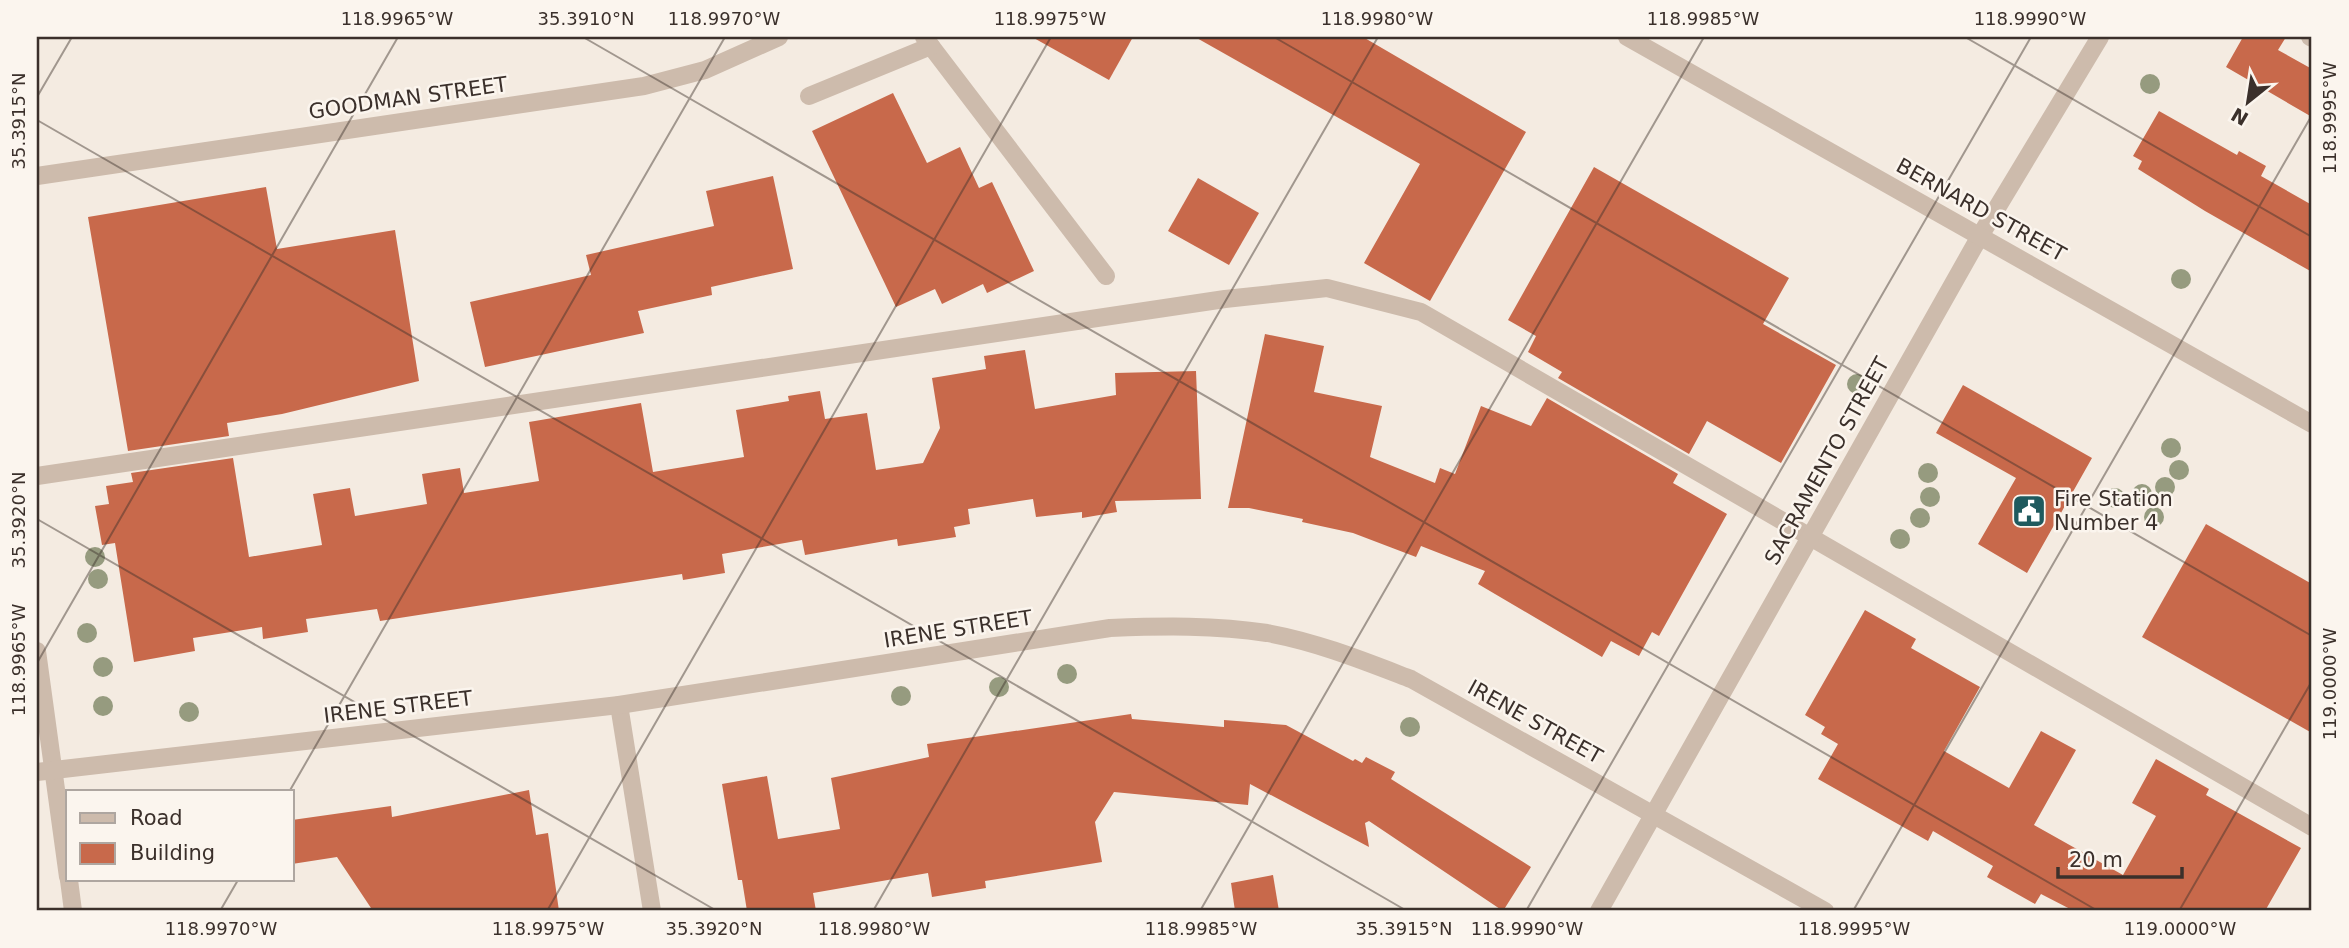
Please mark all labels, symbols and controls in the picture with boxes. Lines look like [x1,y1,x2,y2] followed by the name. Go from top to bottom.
[341,8,454,29] text: 118.9965°W
[538,8,634,29] text: 35.3910°N
[668,8,781,29] text: 118.9970°W
[994,8,1107,29] text: 118.9975°W
[1321,8,1434,29] text: 118.9980°W
[1647,8,1760,29] text: 118.9985°W
[1974,8,2087,29] text: 118.9990°W
[2319,61,2340,174] text: 118.9995°W
[2212,66,2282,136] north arrow
[307,72,509,124] street label: GOODMAN STREET
[8,73,29,169] text: 35.3915°N
[2227,103,2252,130] text: N
[1892,153,2070,267] street label: BERNARD STREET
[1760,353,1894,569] street label: SACRAMENTO STREET
[8,472,29,568] text: 35.3920°N
[2054,487,2173,535] place label: Fire Station Number 4
[2010,492,2048,530] public building icon: Fire Station Number 4
[8,603,29,716] text: 118.9965°W
[882,605,1034,653] street label: IRENE STREET
[2319,627,2340,740] text: 119.0000°W
[1464,675,1606,769] street label: IRENE STREET
[322,686,474,728] street label: IRENE STREET
[66,790,294,881] legend
[130,806,183,830] text: Road
[2058,836,2183,880] scale bar
[130,841,215,865] text: Building
[2069,848,2123,872] text: 20 m
[165,918,278,939] text: 118.9970°W
[492,918,605,939] text: 118.9975°W
[666,918,762,939] text: 35.3920°N
[818,918,931,939] text: 118.9980°W
[1145,918,1258,939] text: 118.9985°W
[1356,918,1452,939] text: 35.3915°N
[1471,918,1584,939] text: 118.9990°W
[1798,918,1911,939] text: 118.9995°W
[2124,918,2237,939] text: 119.0000°W

